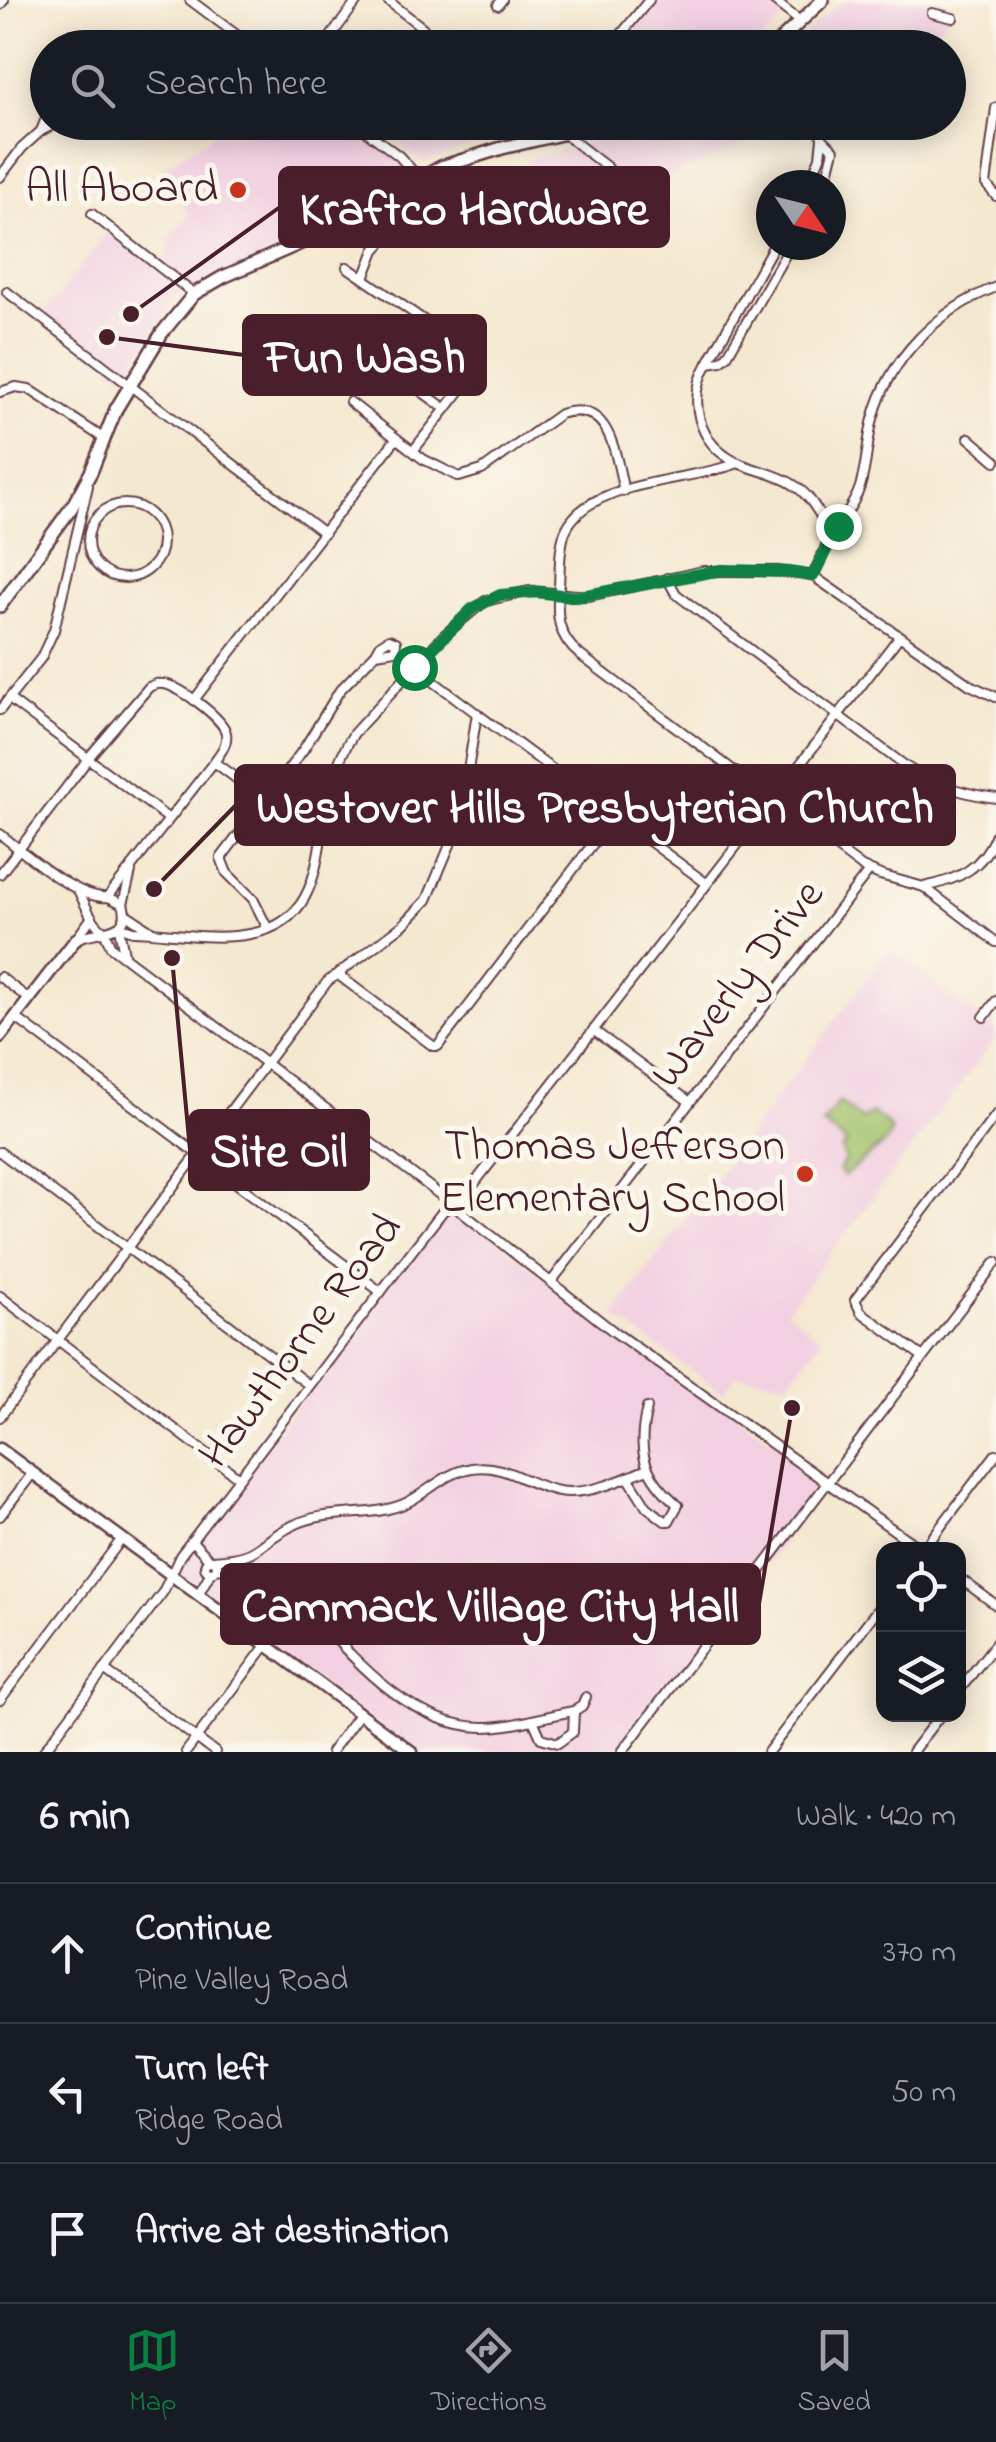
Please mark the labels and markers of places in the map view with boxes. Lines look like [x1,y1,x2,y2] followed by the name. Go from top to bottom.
[25,157,218,223] place label: All Aboard
[280,168,668,246] callout: Kraftco Hardware
[227,179,249,201] marker: All Aboard
[244,316,485,394] callout: Fun Wash
[236,766,954,844] callout: Westover Hills Presbyterian Church
[190,1111,368,1189] callout: Site Oil
[440,1115,785,1233] place label: Thomas Jefferson Elementary School
[794,1163,816,1185] marker: Thomas Jefferson Elementary School
[222,1565,759,1643] callout: Cammack Village City Hall

